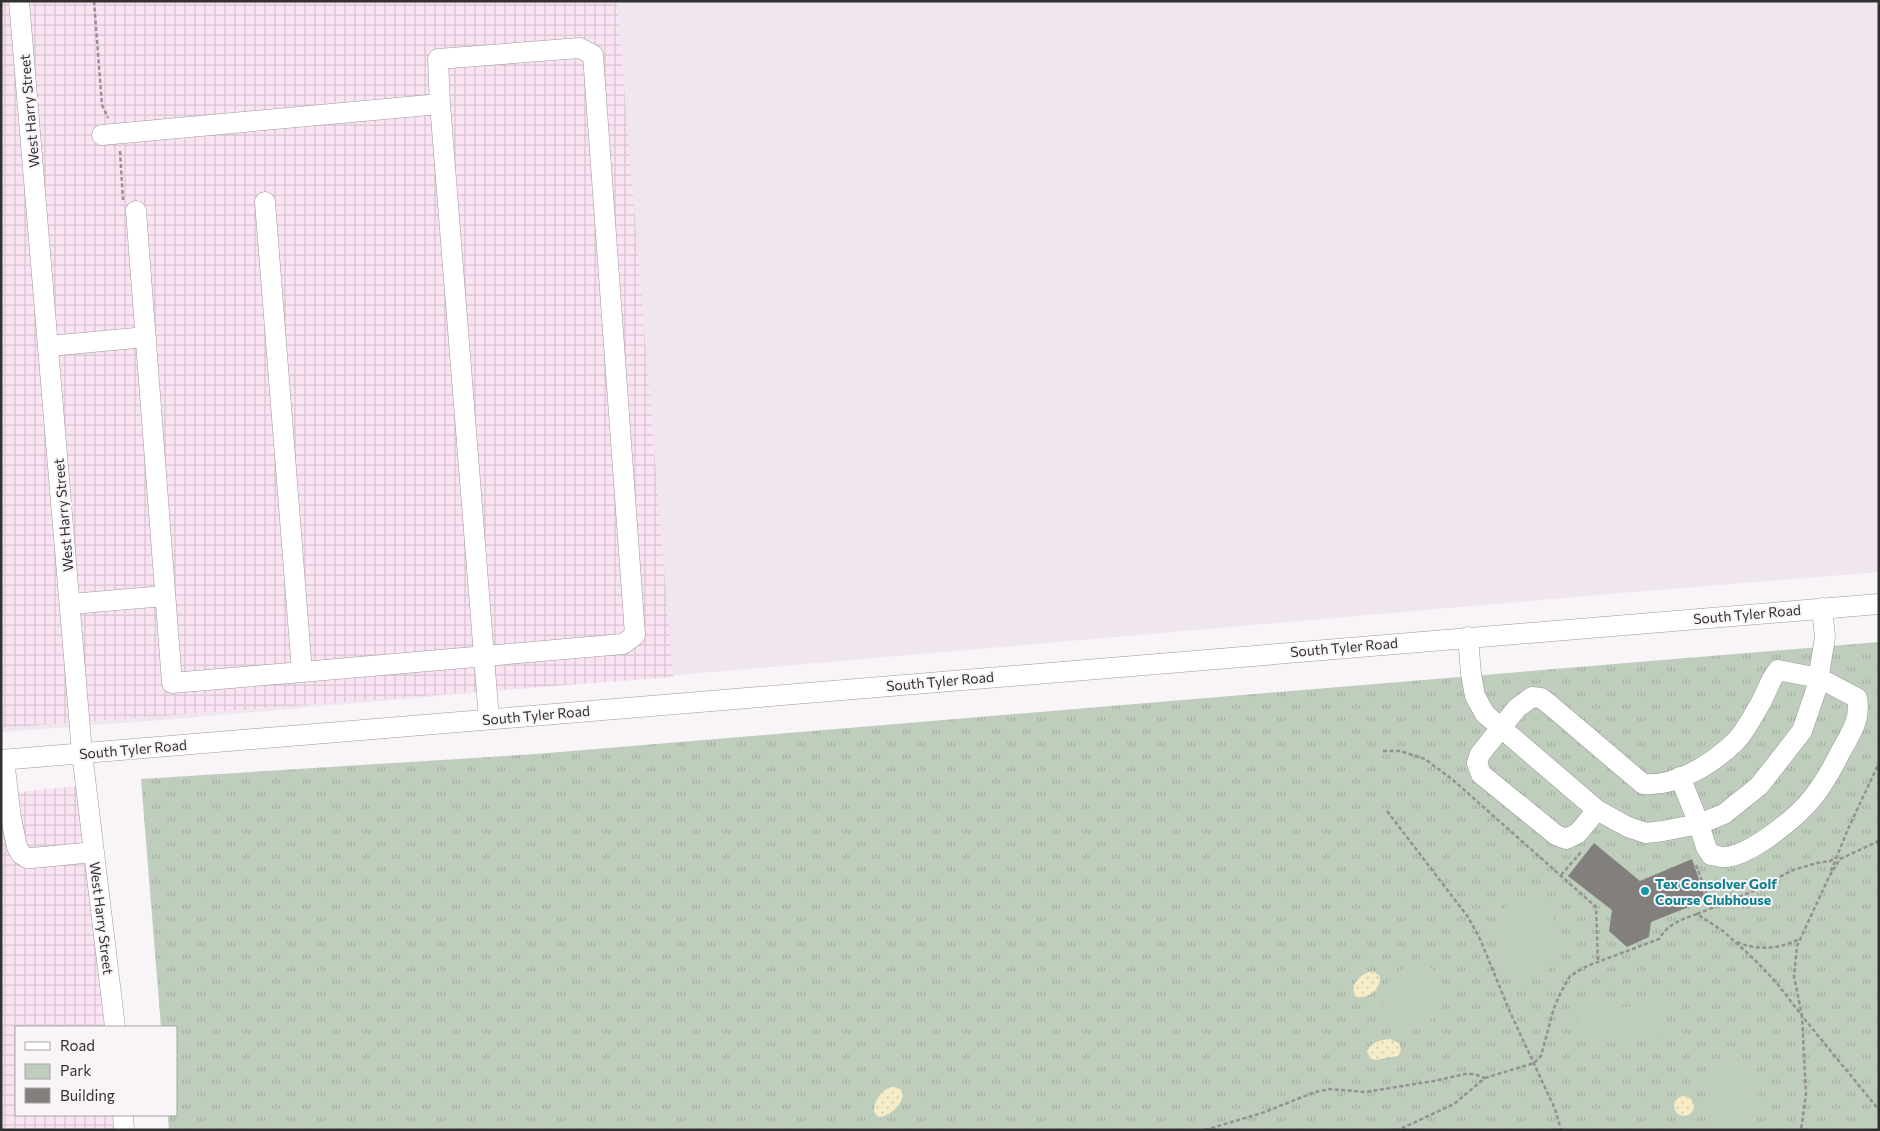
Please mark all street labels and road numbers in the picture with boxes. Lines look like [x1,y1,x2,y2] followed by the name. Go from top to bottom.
[16,53,42,168] street label: West Harry Street
[50,457,76,572] street label: West Harry Street
[1692,601,1802,627] street label: South Tyler Road
[1289,634,1399,660] street label: South Tyler Road
[885,668,995,694] street label: South Tyler Road
[481,702,591,728] street label: South Tyler Road
[78,736,188,762] street label: South Tyler Road
[87,860,117,976] street label: West Harry Street

